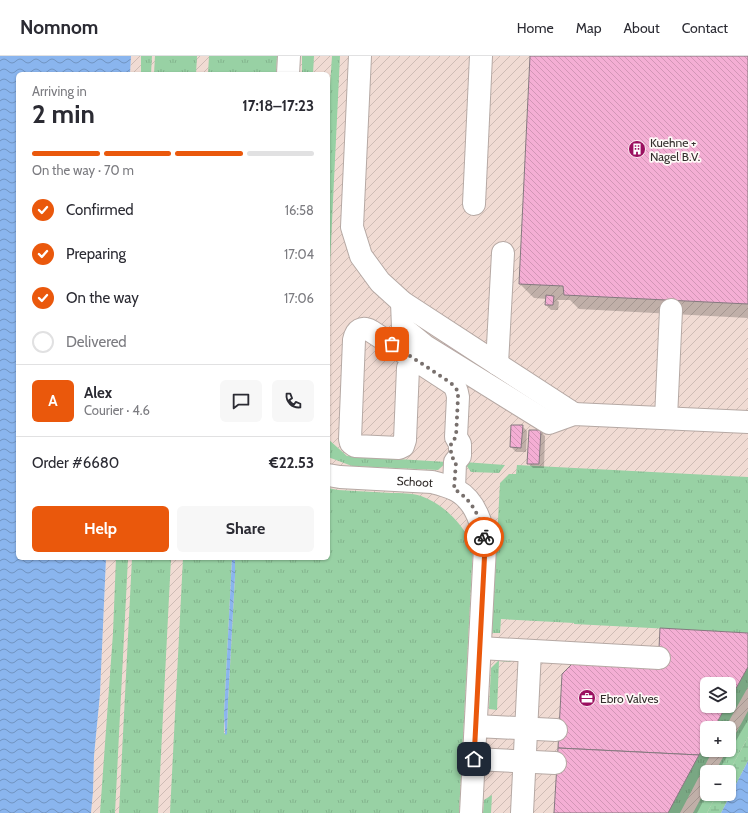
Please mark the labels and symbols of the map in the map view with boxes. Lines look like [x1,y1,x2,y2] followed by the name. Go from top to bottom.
[650,135,700,164] place label: Kuehne + Nagel B.V.
[627,139,647,159] building icon: Kuehne + Nagel B.V.
[375,327,409,361] pin
[396,473,433,490] street label: Schoot
[464,517,504,557] courier
[577,688,597,708] office icon: Ebro Valves
[600,691,659,706] place label: Ebro Valves
[457,742,491,776] pin

